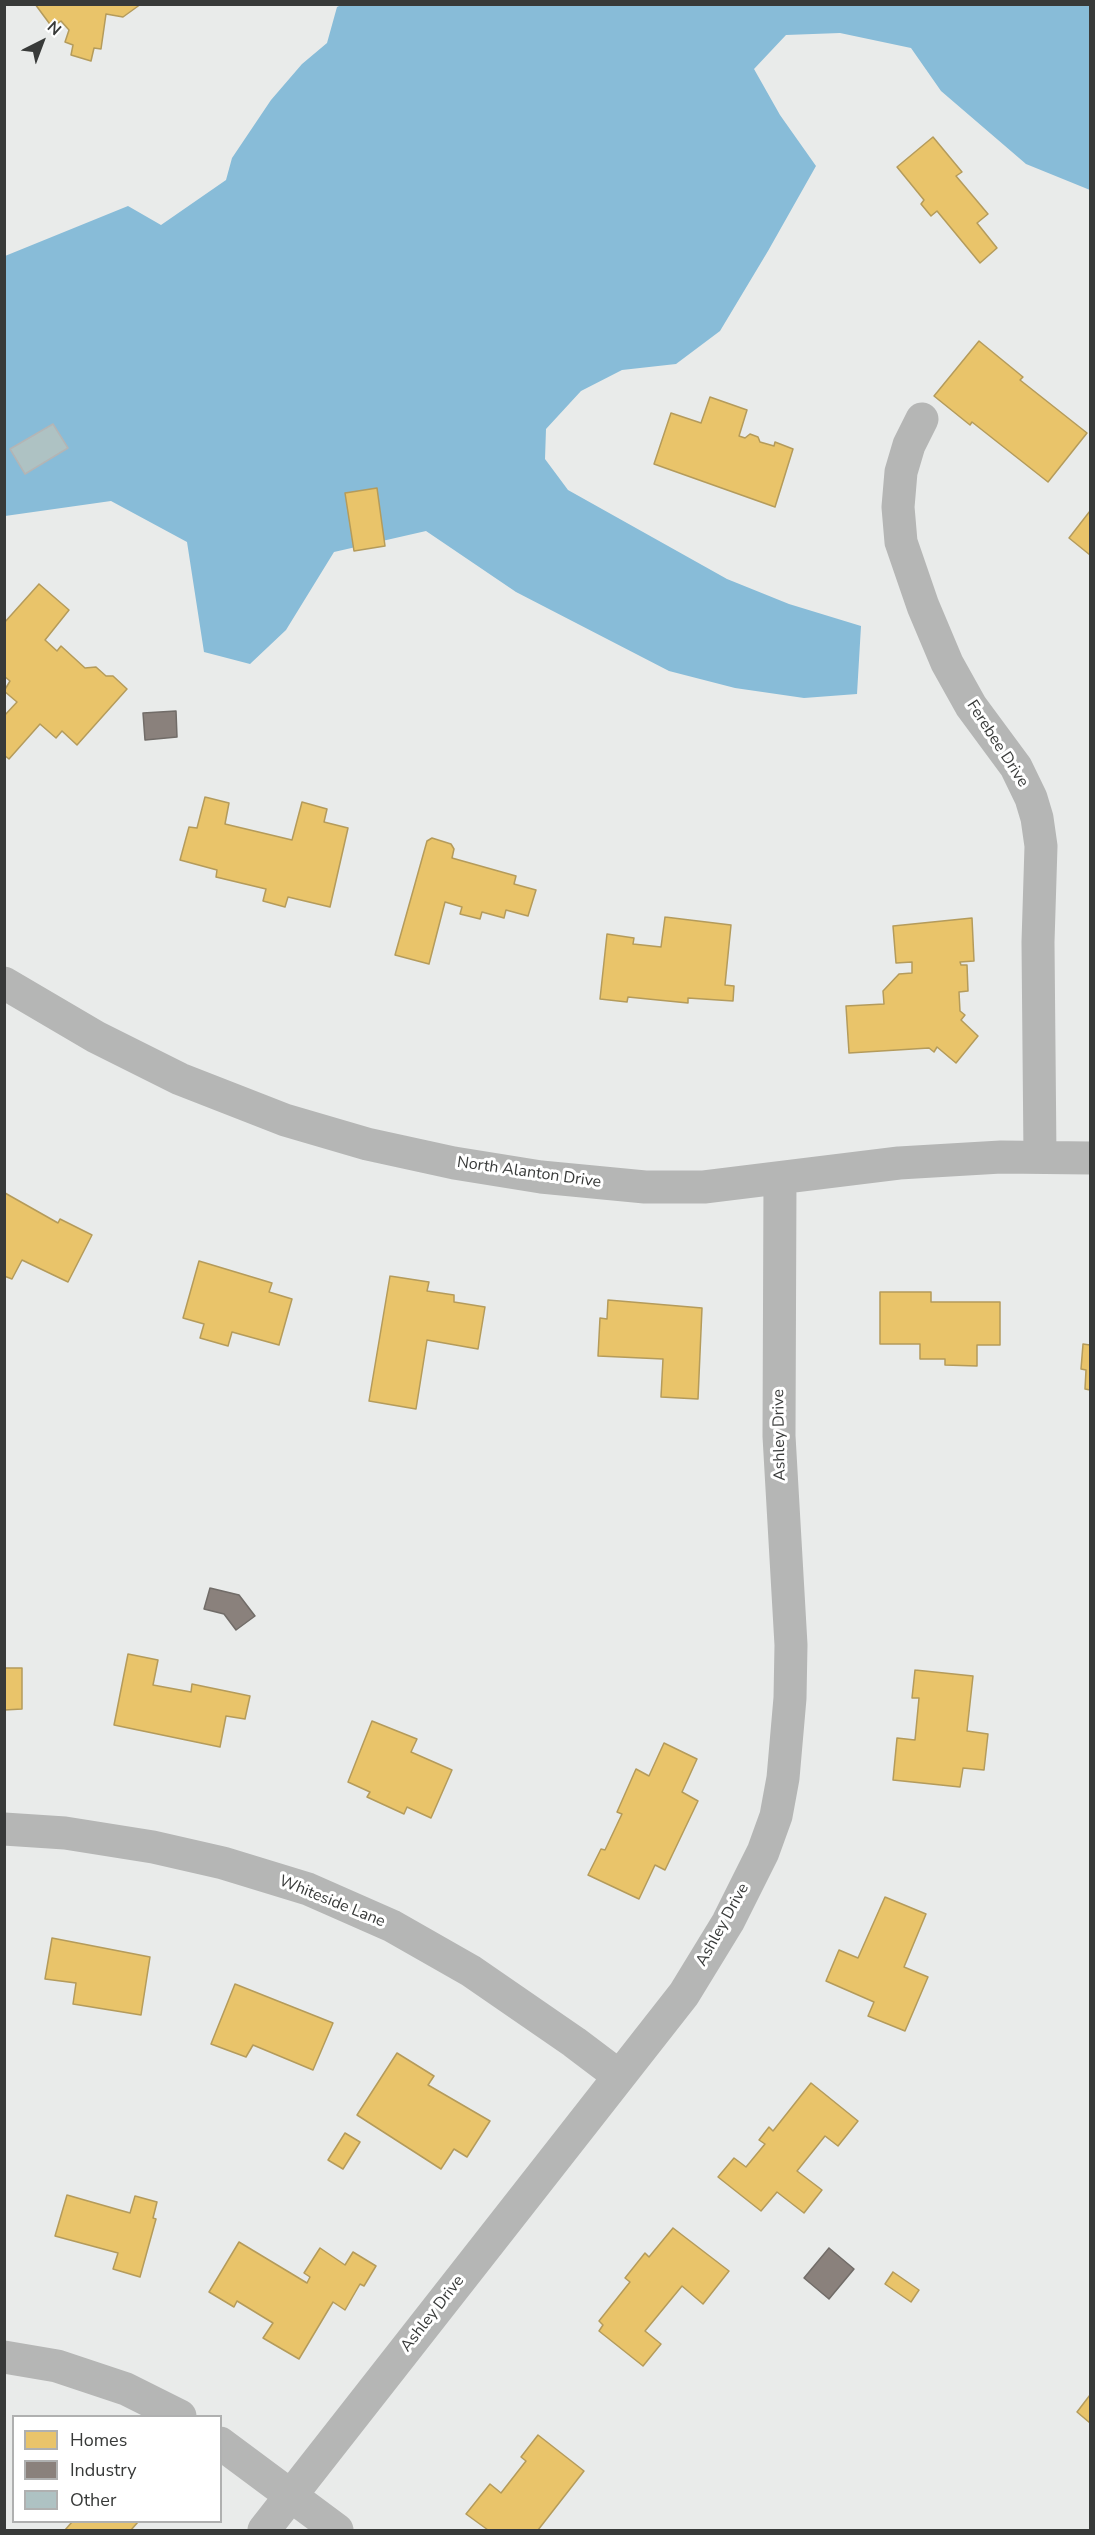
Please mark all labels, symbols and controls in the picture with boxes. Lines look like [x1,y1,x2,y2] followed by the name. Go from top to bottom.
[12,12,72,72] north arrow
[42,16,66,41] text: N
[962,697,1032,791] street label: Ferebee Drive
[456,1153,602,1193] street label: North Alanton Drive
[770,1389,790,1481] street label: Ashley Drive
[276,1872,388,1932] street label: Whiteside Lane
[692,1880,754,1970] street label: Ashley Drive
[397,2272,469,2356] street label: Ashley Drive
[12,2415,222,2523] legend
[70,2428,127,2452] text: Homes
[70,2458,137,2482] text: Industry
[70,2488,116,2512] text: Other

